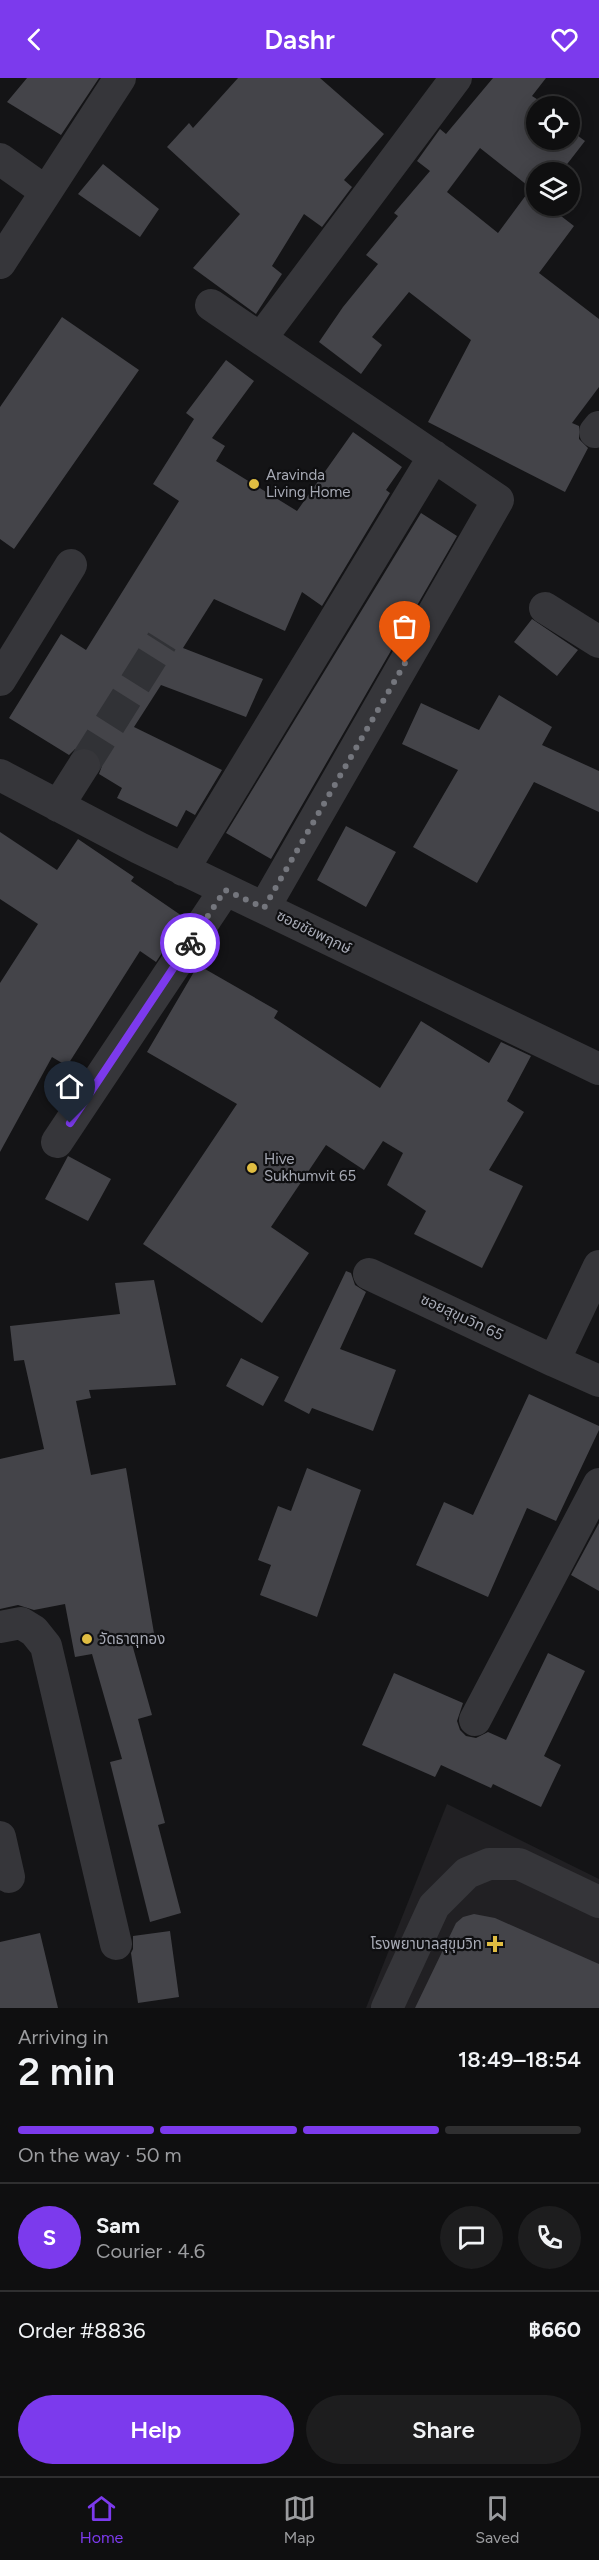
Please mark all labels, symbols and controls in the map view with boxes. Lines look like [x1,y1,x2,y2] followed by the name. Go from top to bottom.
[18,23,51,56] icon: back
[264,23,335,56] text: Dashr
[548,23,581,56] icon: heart
[526,96,580,216] map controls
[526,96,580,150] button: locate
[526,162,580,216] button: layers
[266,466,350,501] place label: Aravinda Living Home
[247,477,261,491] marker: Aravinda Living Home
[379,601,430,663] pin
[388,610,421,643] icon: bag
[274,906,355,958] street label: ซอยชัยพฤกษ์
[160,913,220,973] courier
[174,927,207,960] icon: bike
[44,1061,95,1123] pin
[53,1070,86,1103] icon: home
[264,1150,356,1185] place label: Hive Sukhumvit 65
[245,1161,259,1175] marker: Hive Sukhumvit 65
[418,1290,506,1344] street label: ซอยสุขุมวิท 65
[99,1630,165,1648] place label: วัดธาตุทอง
[80,1632,94,1646] marker: วัดธาตุทอง
[371,1935,482,1953] place label: โรงพยาบาลสุขุมวิท
[486,1935,504,1953] marker: โรงพยาบาลสุขุมวิท
[18,2025,108,2049] text: Arriving in
[458,2046,581,2073] text: 18:49–18:54
[18,2048,115,2095] text: 2 min
[18,2143,181,2167] text: On the way · 50 m
[440,2206,503,2269] button: chat
[518,2206,581,2269] button: phone
[96,2212,140,2239] text: Sam
[43,2224,56,2251] text: S
[96,2239,205,2263] text: Courier · 4.6
[528,2316,581,2343] text: ฿660
[18,2317,146,2344] text: Order #8836
[18,2395,294,2464] button: Help
[306,2395,581,2464] button: Share
[80,2492,123,2547] tab: Home
[283,2492,316,2547] tab: Map
[475,2492,519,2547] tab: Saved

